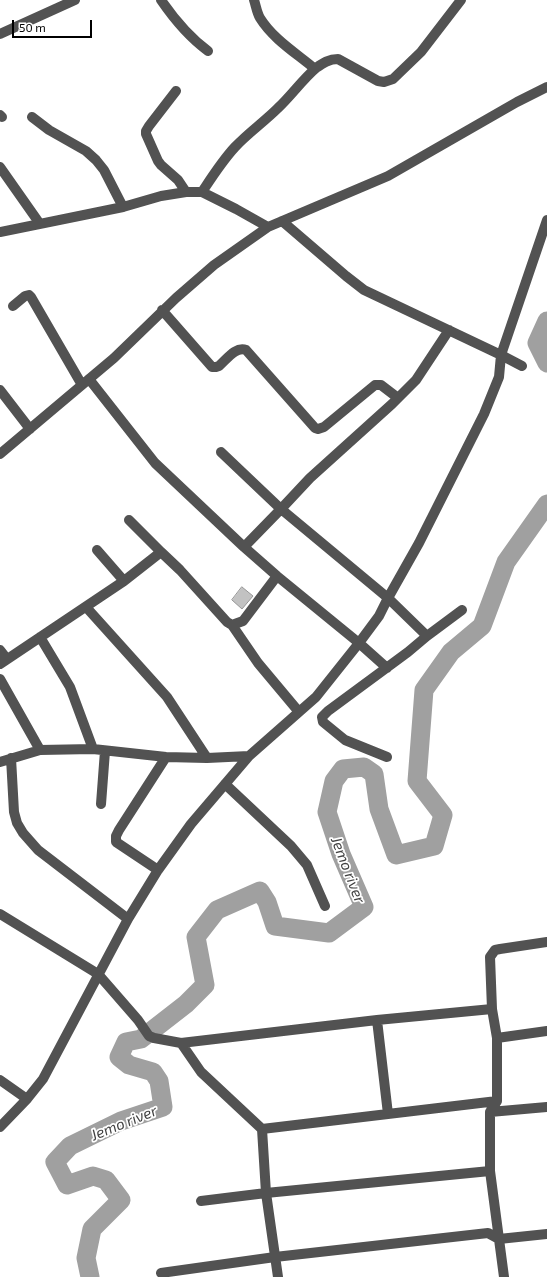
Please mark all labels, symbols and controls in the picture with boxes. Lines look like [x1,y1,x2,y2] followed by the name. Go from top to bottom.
[14,12,94,38] scale bar
[19,20,46,34] text: 50 m
[327,834,369,906] water label: Jemo river
[88,1102,160,1144] water label: Jemo river

